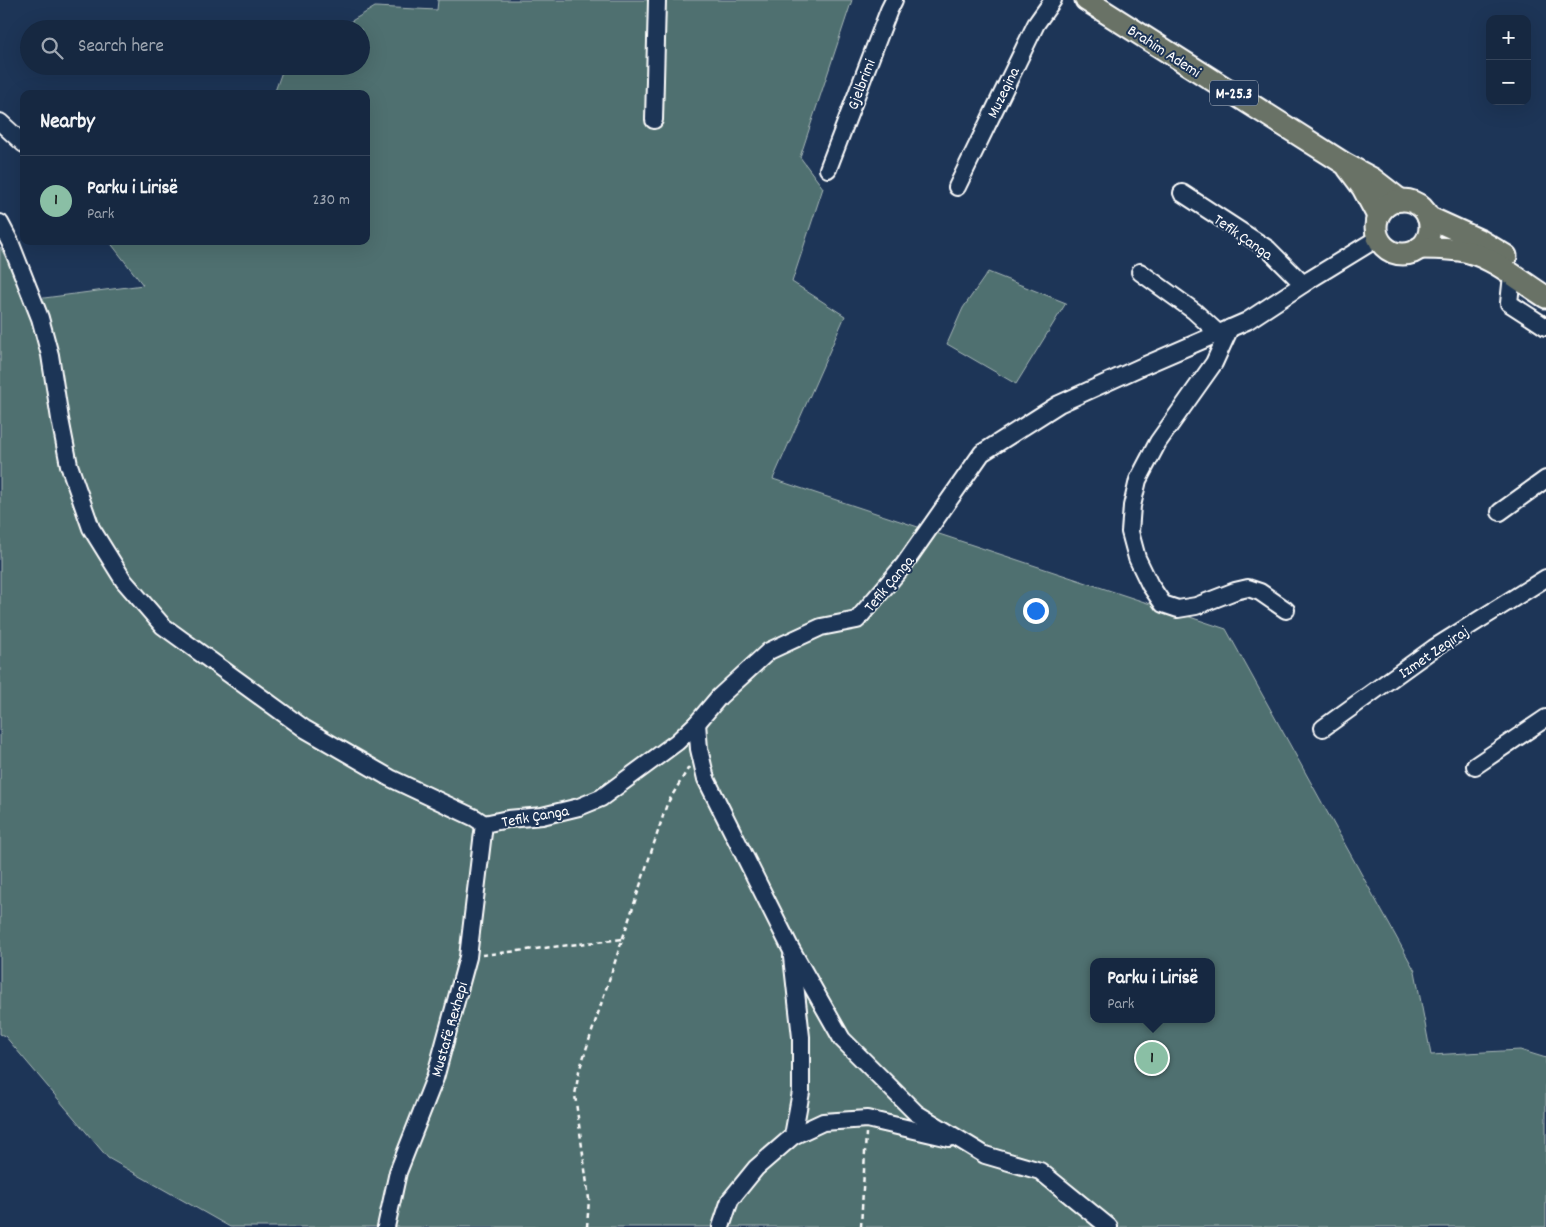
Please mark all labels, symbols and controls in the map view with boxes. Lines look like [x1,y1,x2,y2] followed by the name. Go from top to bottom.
[1486,15,1531,105] map controls
[1486,15,1531,60] button: +
[20,20,370,75] search box
[1123,20,1205,84] street label: Brahim Ademi
[38,34,66,62] icon: search
[78,34,164,61] text: Search here
[842,56,883,114] street label: Gjelbrimi
[1486,60,1531,105] button: −
[982,63,1027,123] street label: Muzeqina
[1210,80,1258,106] road number: M-25.3
[40,108,95,138] text: Nearby
[87,176,178,203] text: Parku i Lirisë
[54,189,58,212] text: 1
[313,189,350,212] text: 230 m
[87,203,114,226] text: Park
[1208,209,1277,267] street label: Tefik Çanga
[859,551,921,618] street label: Tefik Çanga
[1023,598,1049,624] your location
[1395,621,1474,685] street label: Izmet Zeqiraj
[500,800,571,835] street label: Tefik Çanga
[1090,958,1215,1023] popup
[1107,966,1198,993] text: Parku i Lirisë
[426,979,475,1080] street label: Mustafë Rexhepi
[1107,993,1134,1016] text: Park
[1136,1039,1168,1077] pin: 1

